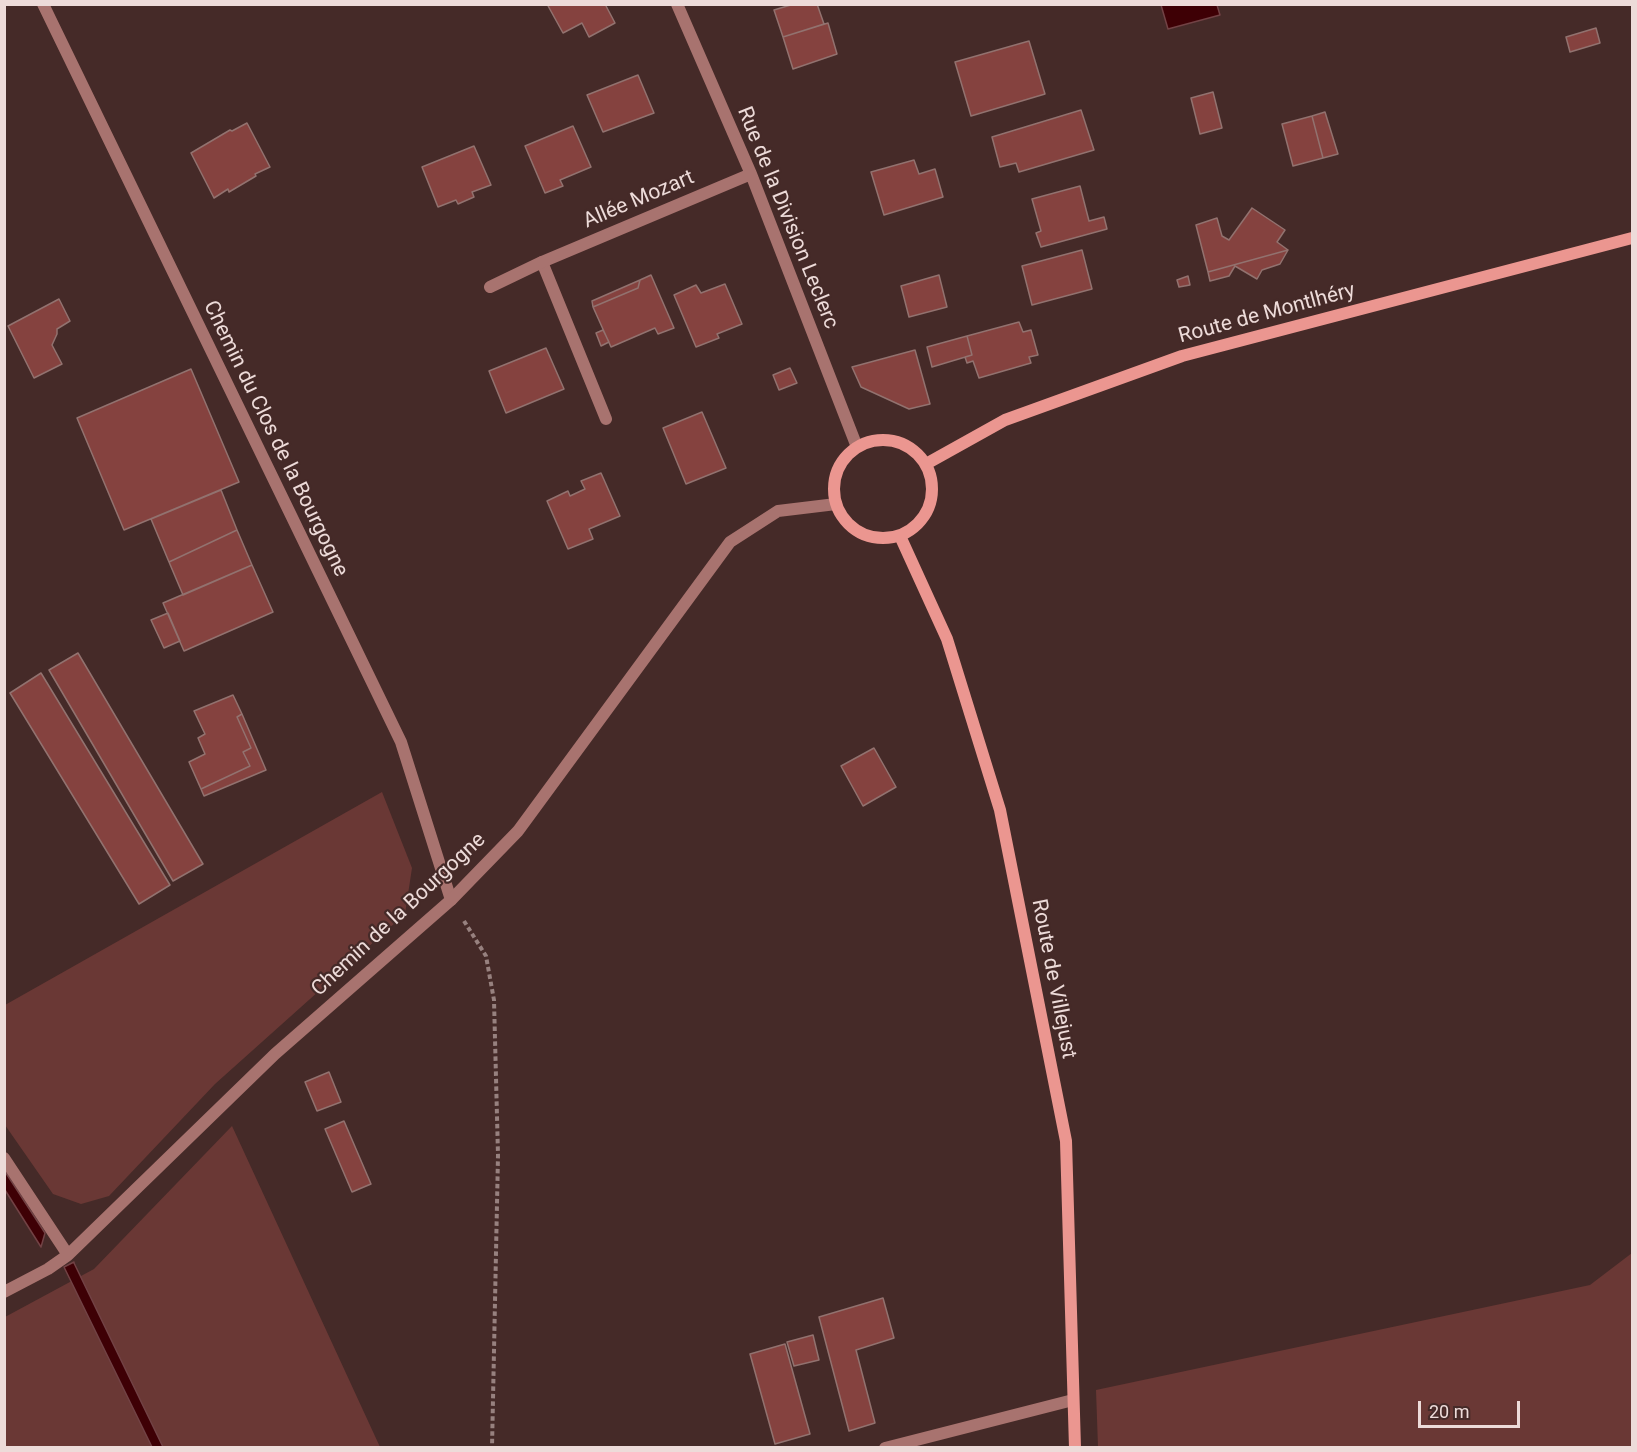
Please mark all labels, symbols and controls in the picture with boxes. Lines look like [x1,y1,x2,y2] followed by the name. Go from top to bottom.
[731,103,843,333] street label: Rue de la Division Leclerc
[580,165,698,235] street label: Allée Mozart
[1176,278,1358,350] street label: Route de Montlhéry
[197,297,353,581] street label: Chemin du Clos de la Bourgogne
[307,828,491,1002] street label: Chemin de la Bourgogne
[1025,897,1081,1061] street label: Route de Villejust
[1421,1389,1523,1427] scale bar
[1429,1401,1469,1422] text: 20 m

